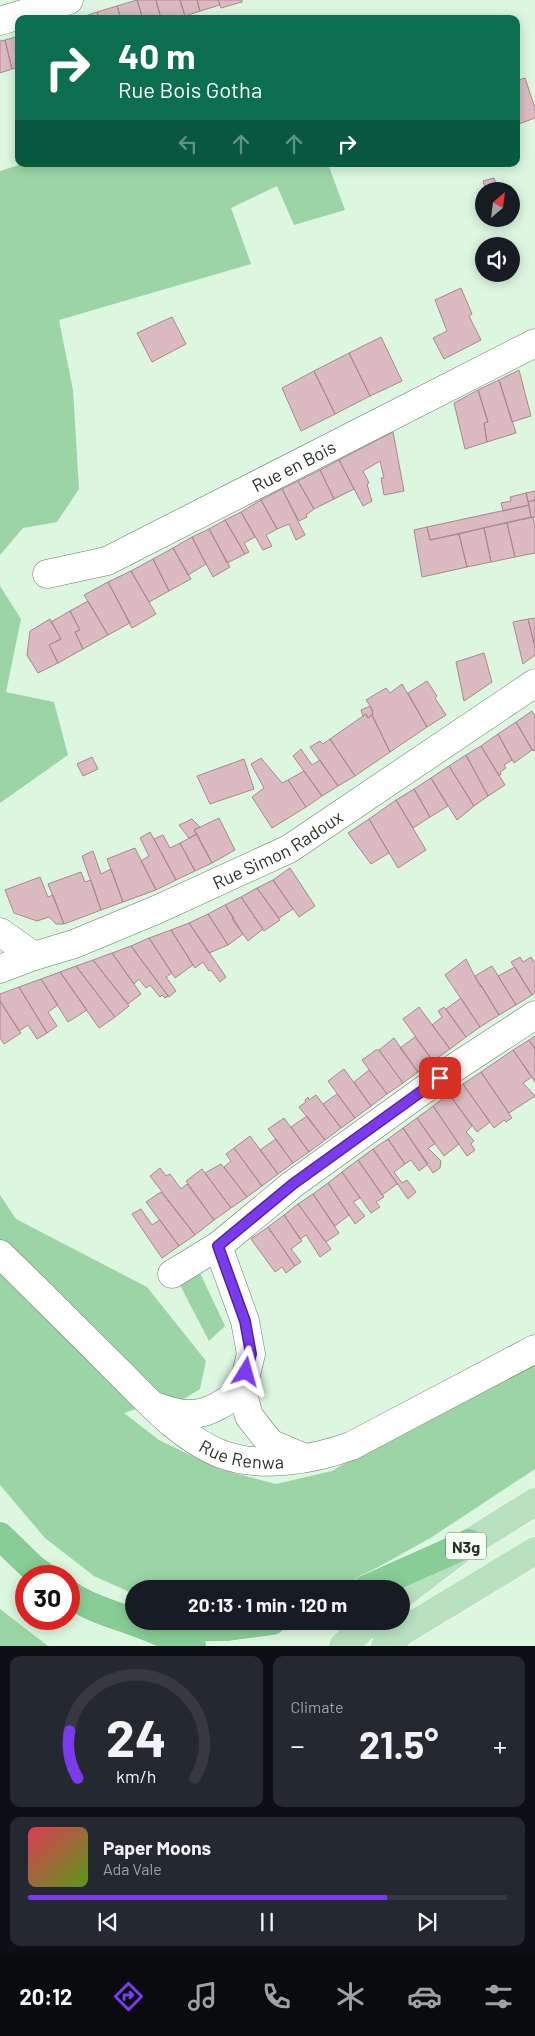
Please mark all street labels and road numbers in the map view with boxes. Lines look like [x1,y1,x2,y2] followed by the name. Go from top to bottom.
[248,435,339,496] street label: Rue en Bois
[209,805,347,894] street label: Rue Simon Radoux
[196,1435,284,1473] street label: Rue Renwa
[446,1532,486,1560] road number: N3g

